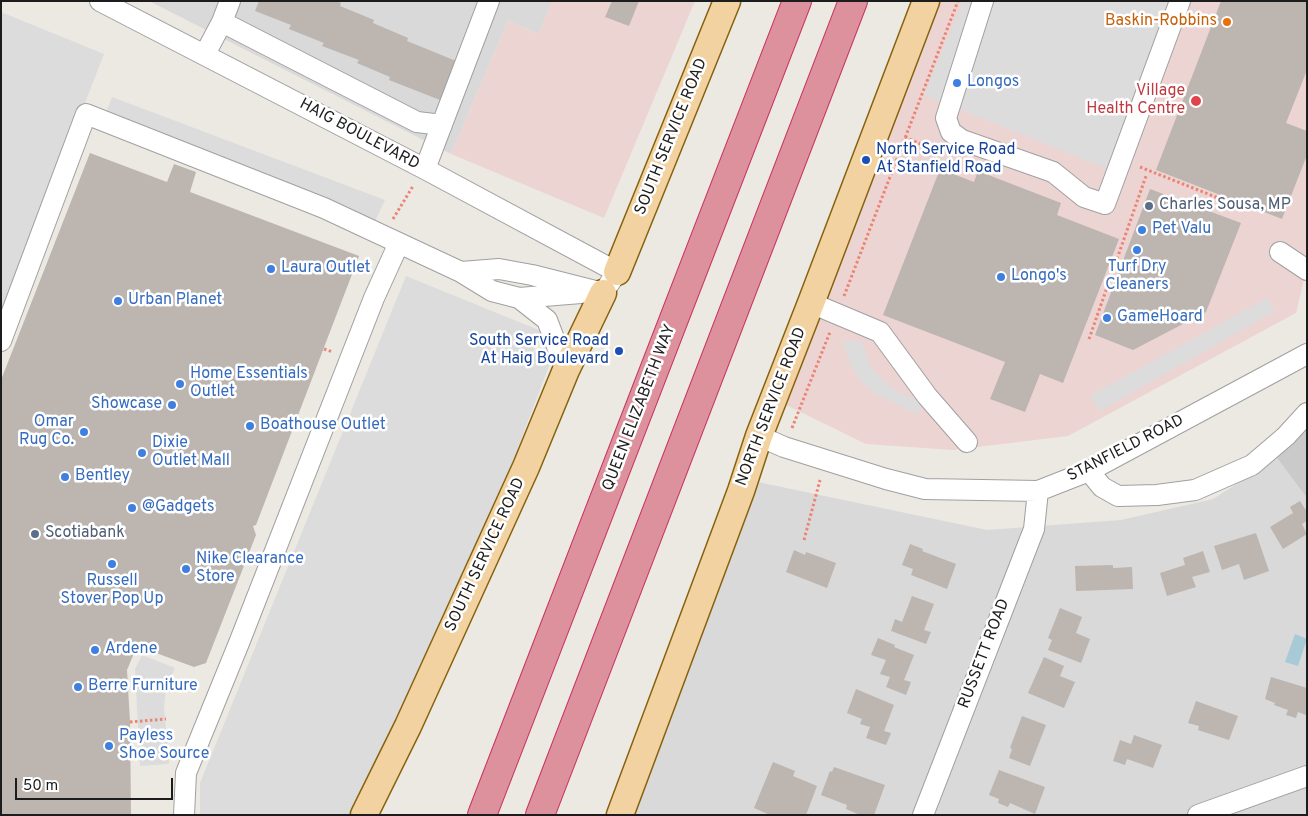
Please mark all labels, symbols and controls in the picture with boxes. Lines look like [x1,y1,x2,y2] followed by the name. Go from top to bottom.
[1105,12,1217,32] place label: Baskin-Robbins
[1221,16,1233,28] marker: Baskin-Robbins
[632,56,712,218] street label: SOUTH SERVICE ROAD
[967,73,1019,93] place label: Longos
[951,77,963,89] marker: Longos
[1086,82,1185,120] place label: Village Health Centre
[1189,94,1203,108] marker: Village Health Centre
[296,95,422,175] street label: HAIG BOULEVARD
[876,141,1015,179] place label: North Service Road At Stanfield Road
[860,154,872,166] marker: North Service Road At Stanfield Road
[1159,196,1291,216] place label: Charles Sousa, MP
[1143,200,1155,212] marker: Charles Sousa, MP
[1152,220,1211,240] place label: Pet Valu
[1136,224,1148,236] marker: Pet Valu
[1131,244,1143,256] marker: Turf Dry Cleaners
[1105,258,1169,296] place label: Turf Dry Cleaners
[281,259,371,279] place label: Laura Outlet
[265,263,277,275] marker: Laura Outlet
[1011,267,1067,287] place label: Longo's
[995,271,1007,283] marker: Longo's
[128,291,222,311] place label: Urban Planet
[112,295,124,307] marker: Urban Planet
[1117,308,1203,328] place label: GameHoard
[1101,312,1113,324] marker: GameHoard
[599,322,681,494] street label: QUEEN ELIZABETH WAY
[733,325,811,489] street label: NORTH SERVICE ROAD
[469,332,609,370] place label: South Service Road At Haig Boulevard
[613,345,625,357] marker: South Service Road At Haig Boulevard
[190,365,308,403] place label: Home Essentials Outlet
[174,378,186,390] marker: Home Essentials Outlet
[91,395,162,415] place label: Showcase
[166,399,178,411] marker: Showcase
[1065,411,1187,487] street label: STANFIELD ROAD
[19,413,74,451] place label: Omar Rug Co.
[260,416,386,436] place label: Boathouse Outlet
[244,420,256,432] marker: Boathouse Outlet
[78,426,90,438] marker: Omar Rug Co.
[152,434,230,472] place label: Dixie Outlet Mall
[136,447,148,459] marker: Dixie Outlet Mall
[75,467,130,487] place label: Bentley
[59,471,71,483] marker: Bentley
[442,475,530,635] street label: SOUTH SERVICE ROAD
[142,498,214,518] place label: @Gadgets
[126,502,138,514] marker: @Gadgets
[45,524,125,544] place label: Scotiabank
[29,528,41,540] marker: Scotiabank
[196,550,304,588] place label: Nike Clearance Store
[106,558,118,570] marker: Russell Stover Pop Up
[180,563,192,575] marker: Nike Clearance Store
[61,572,163,610] place label: Russell Stover Pop Up
[955,596,1015,712] street label: RUSSETT ROAD
[105,640,157,660] place label: Ardene
[89,644,101,656] marker: Ardene
[88,677,198,697] place label: Berre Furniture
[72,681,84,693] marker: Berre Furniture
[119,727,209,765] place label: Payless Shoe Source
[103,740,115,752] marker: Payless Shoe Source
[18,768,175,800] scale bar
[23,777,58,796] text: 50 m

